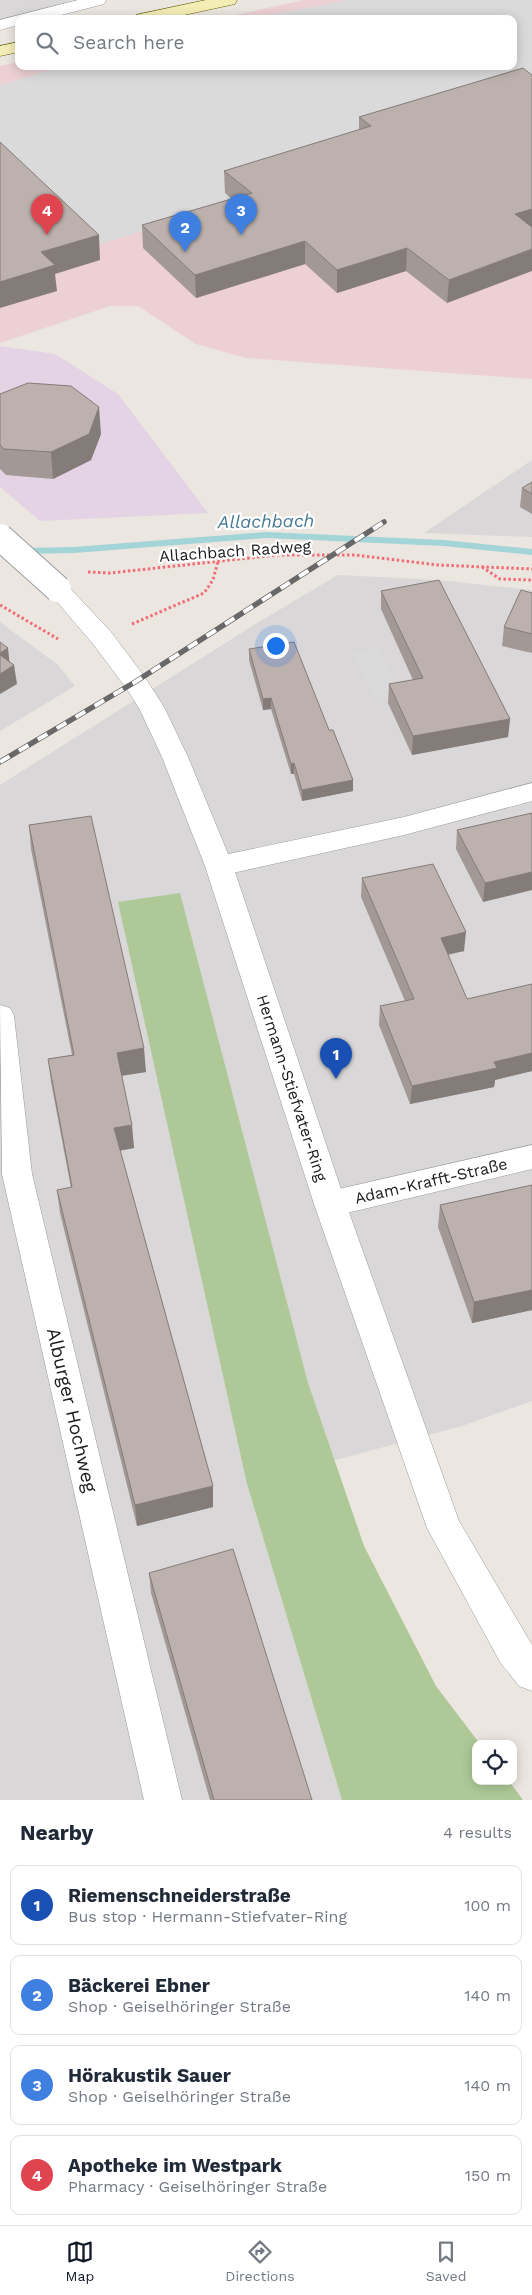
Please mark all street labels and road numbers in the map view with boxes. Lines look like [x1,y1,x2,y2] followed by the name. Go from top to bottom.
[158,536,312,566] street label: Allachbach Radweg
[253,992,331,1184] street label: Hermann-Stiefvater-Ring
[353,1154,509,1208] street label: Adam-Krafft-Straße
[42,1325,102,1495] street label: Alburger Hochweg

